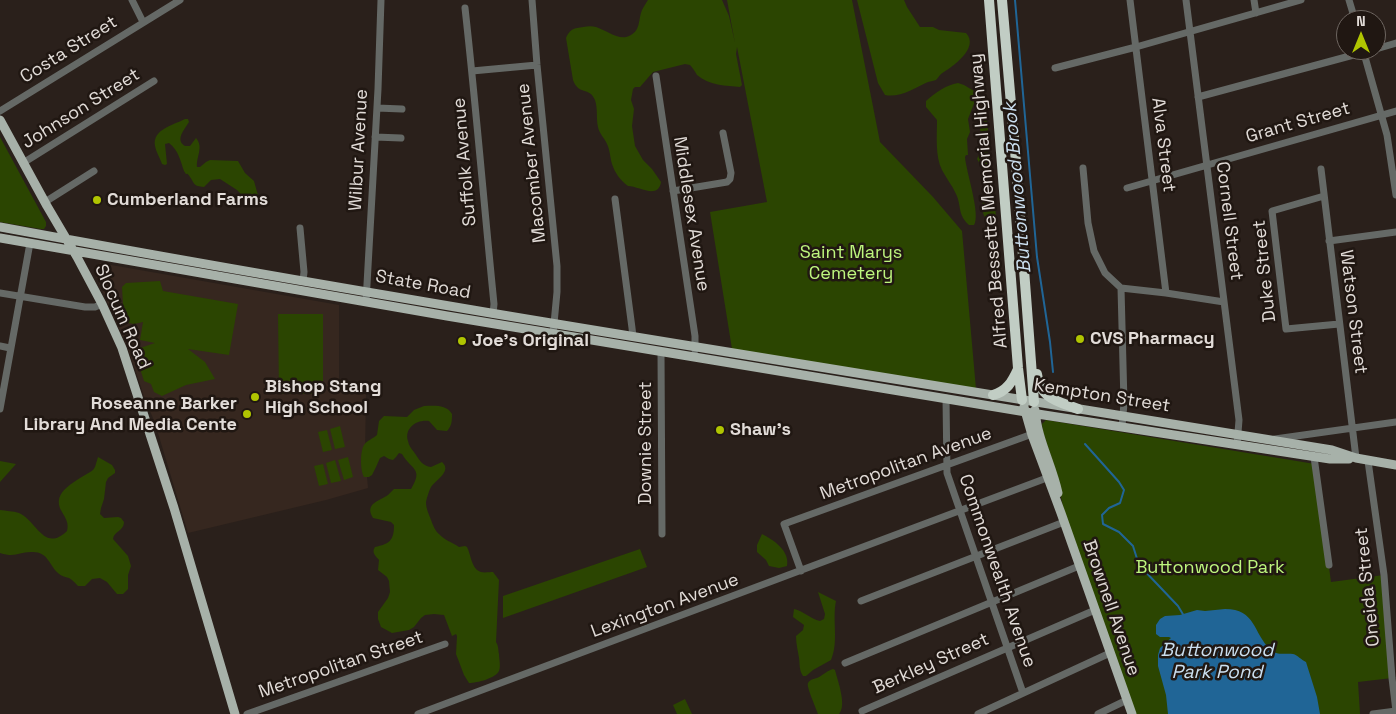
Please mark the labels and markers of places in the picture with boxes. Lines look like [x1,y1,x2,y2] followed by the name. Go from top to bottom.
[107,189,268,211] place label: Cumberland Farms
[91,194,103,206] marker: Cumberland Farms
[1090,328,1215,350] place label: CVS Pharmacy
[472,330,589,352] place label: Joe's Original
[1074,333,1086,345] marker: CVS Pharmacy
[456,335,468,347] marker: Joe's Original
[265,376,381,418] place label: Bishop Stang High School
[249,391,261,403] marker: Bishop Stang High School
[24,393,237,436] place label: Roseanne Barker Library And Media Cente
[241,408,253,420] marker: Roseanne Barker Library And Media Cente
[730,419,791,441] place label: Shaw's
[714,424,726,436] marker: Shaw's

